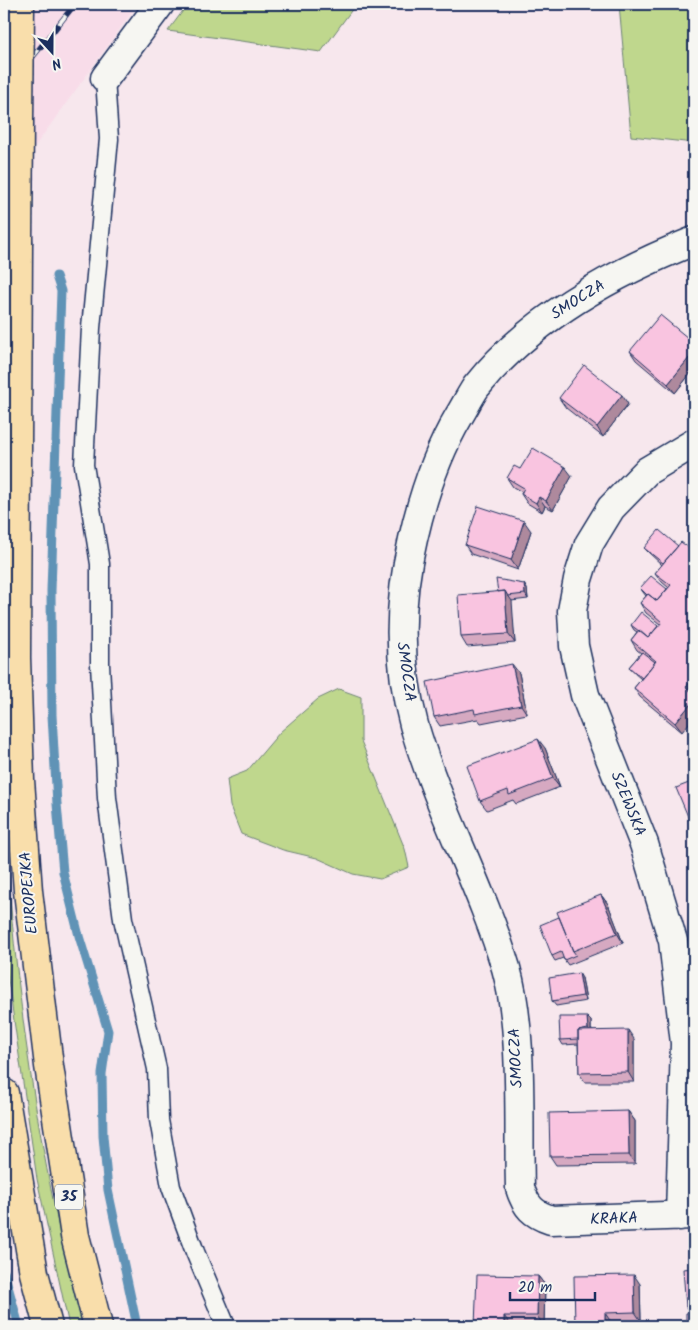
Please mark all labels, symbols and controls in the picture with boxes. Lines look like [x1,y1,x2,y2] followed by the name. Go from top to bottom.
[28,28,78,78] north arrow
[48,51,64,75] text: N
[546,273,610,327] street label: SMOCZA
[389,640,423,704] street label: SMOCZA
[604,768,652,840] street label: SZEWSKA
[13,850,45,935] street label: EUROPEJKA
[502,1027,530,1089] street label: SMOCZA
[55,1184,83,1210] road number: 35
[590,1206,639,1232] street label: KRAKA
[510,1270,596,1302] scale bar
[518,1276,552,1300] text: 20 m

